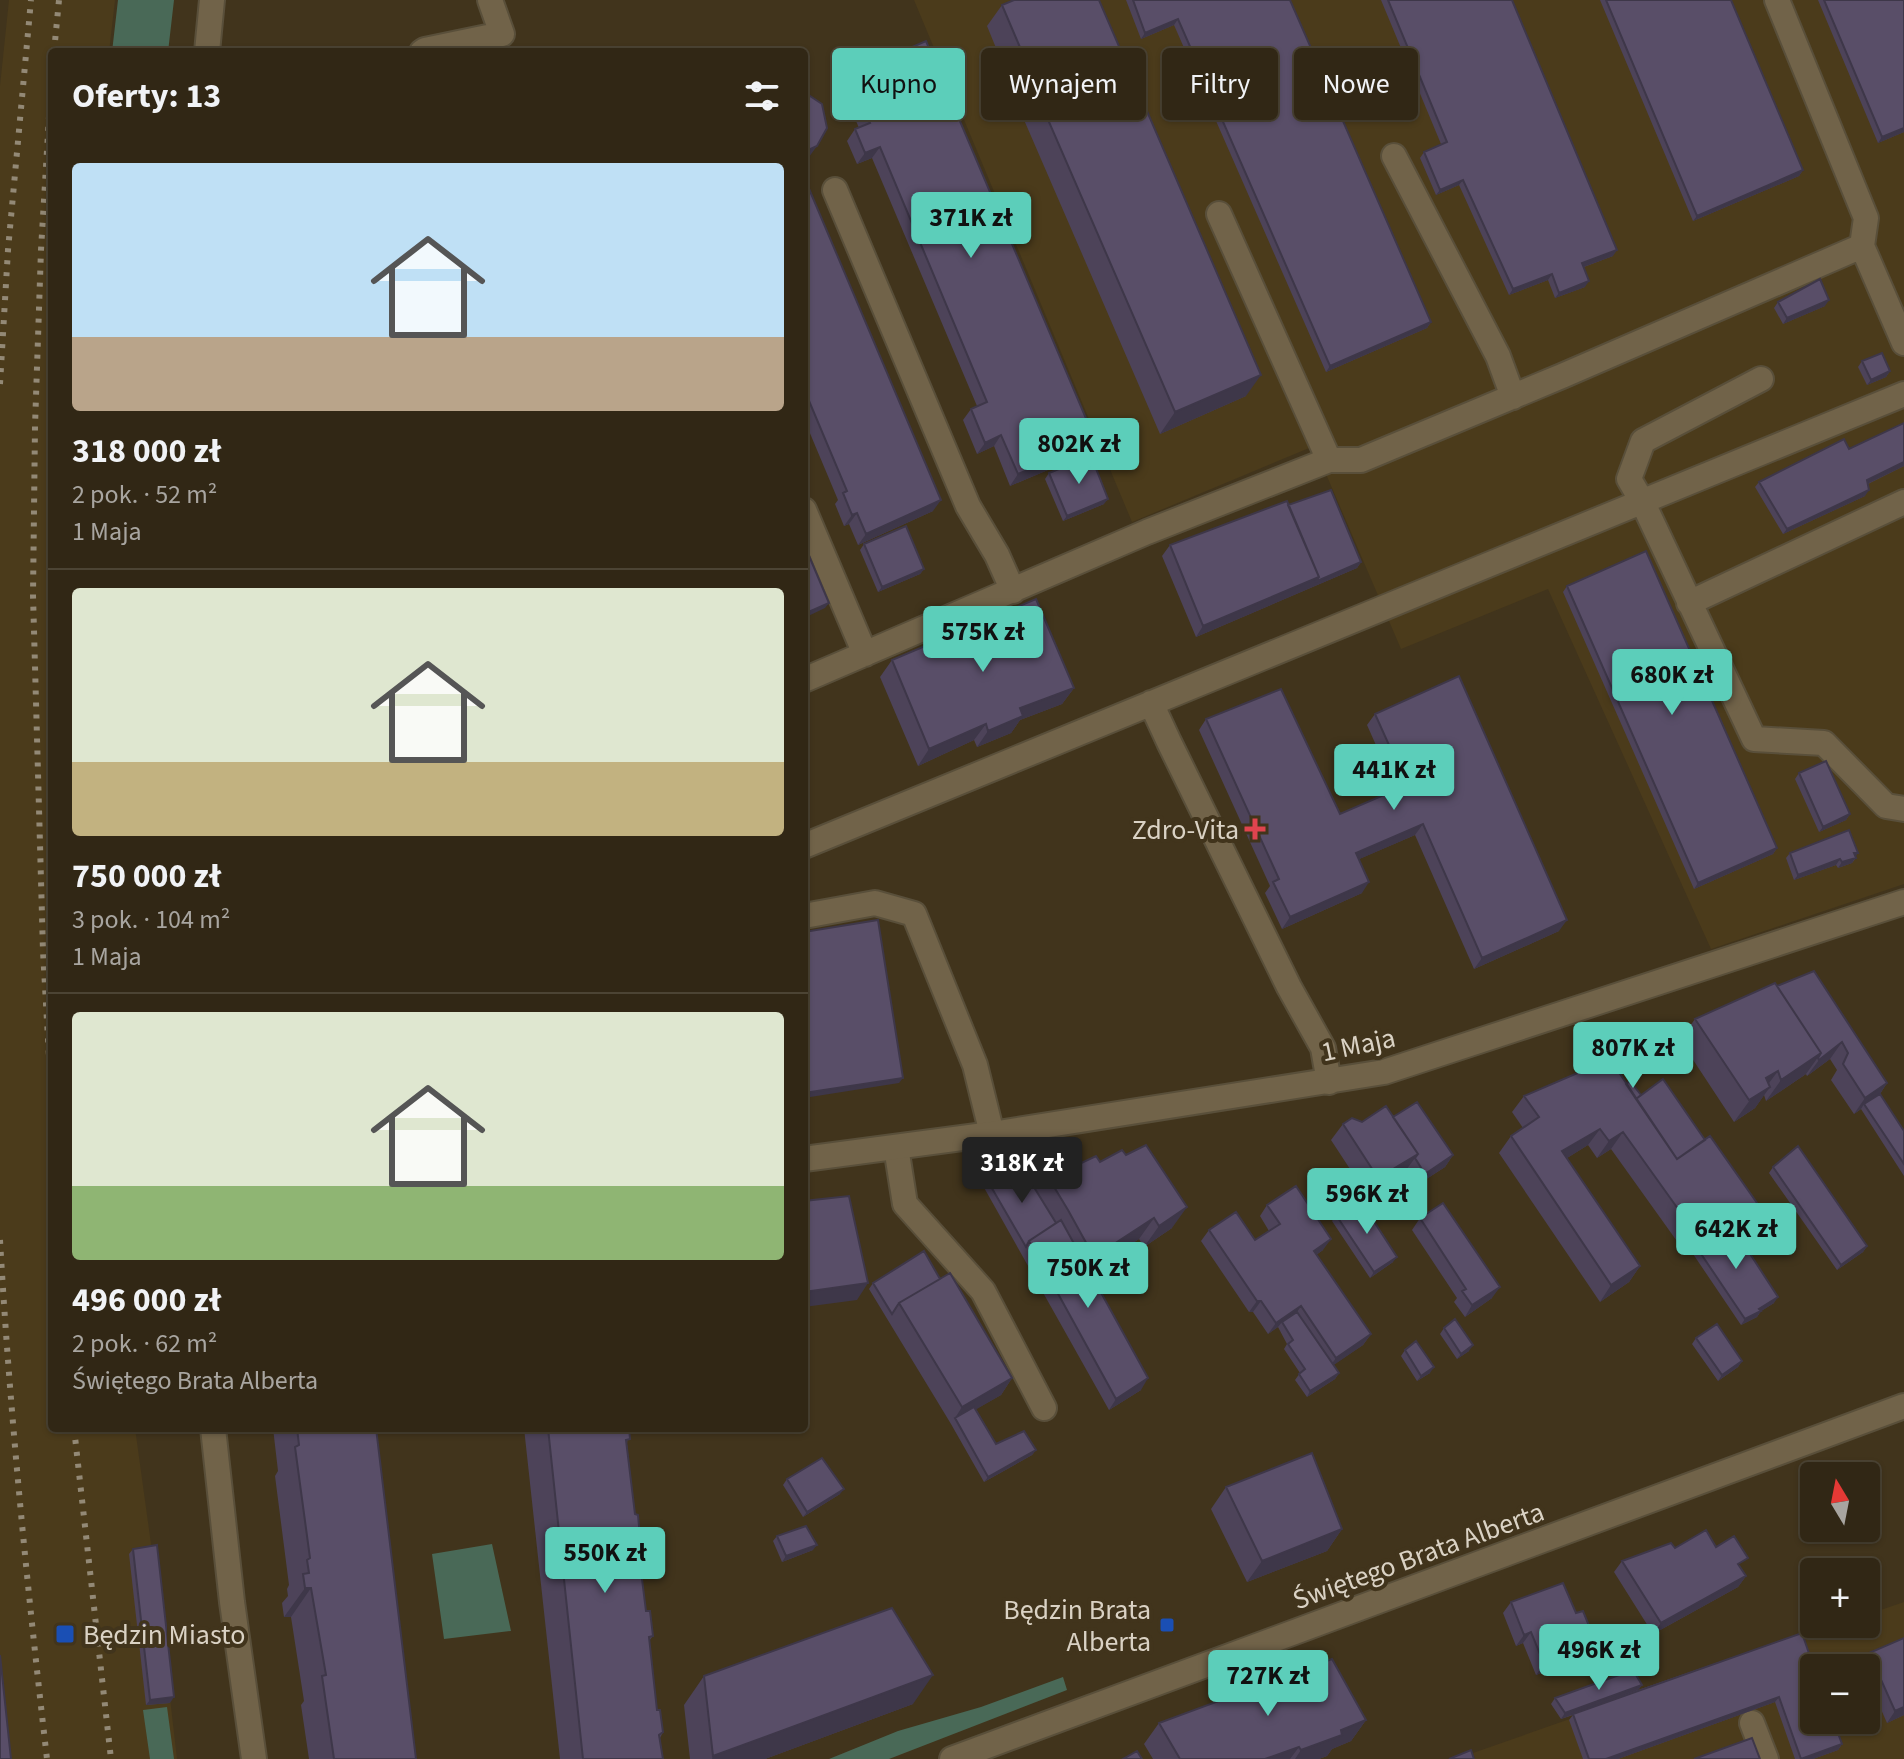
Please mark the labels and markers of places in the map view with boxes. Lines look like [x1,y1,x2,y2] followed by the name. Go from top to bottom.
[897,192,1045,260] pin: 371K zł
[1005,418,1153,486] pin: 802K zł
[909,606,1057,674] pin: 575K zł
[1598,649,1746,717] pin: 680K zł
[1320,744,1468,812] pin: 441K zł
[1132,810,1239,850] place label: Zdro-Vita
[1246,820,1264,838] marker: Zdro-Vita
[1559,1022,1707,1090] pin: 807K zł
[948,1137,1096,1205] pin: 318K zł
[1293,1168,1441,1236] pin: 596K zł
[1662,1203,1810,1271] pin: 642K zł
[1014,1242,1162,1310] pin: 750K zł
[531,1527,679,1595] pin: 550K zł
[1003,1590,1151,1662] place label: Będzin Brata Alberta
[83,1615,245,1655] place label: Będzin Miasto
[1158,1616,1176,1634] marker: Będzin Brata Alberta
[54,1623,76,1645] marker: Będzin Miasto
[1525,1624,1673,1692] pin: 496K zł
[1194,1650,1342,1718] pin: 727K zł

